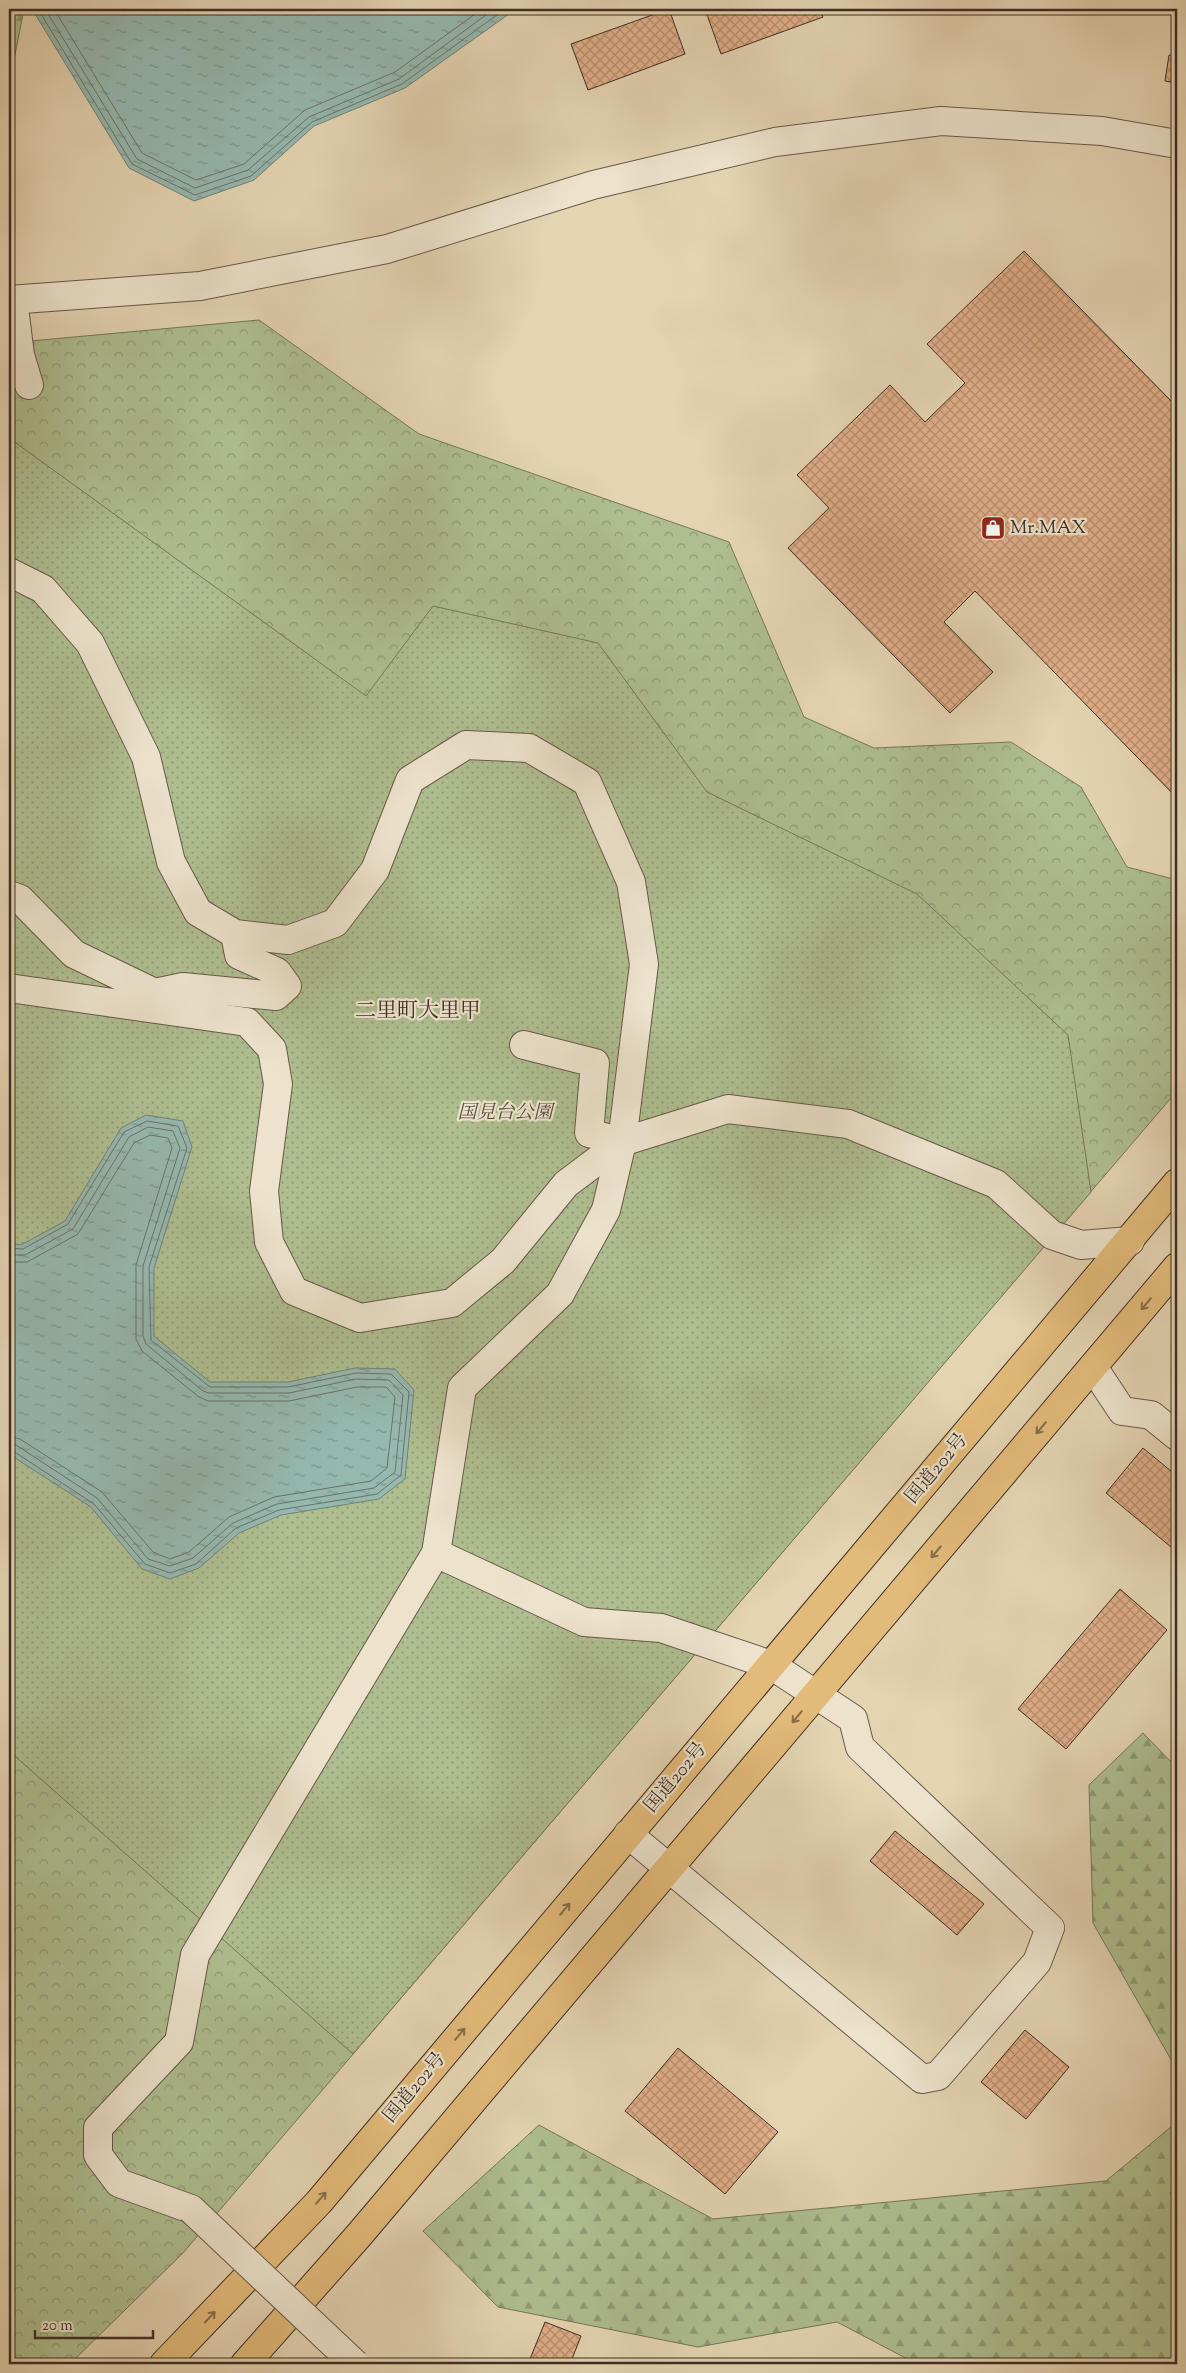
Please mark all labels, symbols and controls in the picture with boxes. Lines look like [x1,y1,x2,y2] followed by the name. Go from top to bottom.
[980,515,1006,541] shop icon: Mr.MAX
[1010,515,1086,542] place label: Mr.MAX
[355,997,481,1027] district label: 二里町大里甲
[457,1100,555,1127] park label: 国見台公園
[1140,1297,1151,1310] one-way arrow
[1035,1422,1047,1435] one-way arrow
[899,1428,975,1510] street label: 国道202号
[930,1546,942,1559] one-way arrow
[792,1710,803,1723] one-way arrow
[638,1737,714,1819] street label: 国道202号
[559,1903,571,1916] one-way arrow
[454,2027,466,2040] one-way arrow
[377,2047,453,2129] street label: 国道202号
[316,2192,327,2205] one-way arrow
[35,2308,152,2340] scale bar
[204,2310,216,2323] one-way arrow
[42,2316,73,2337] text: 20 m

